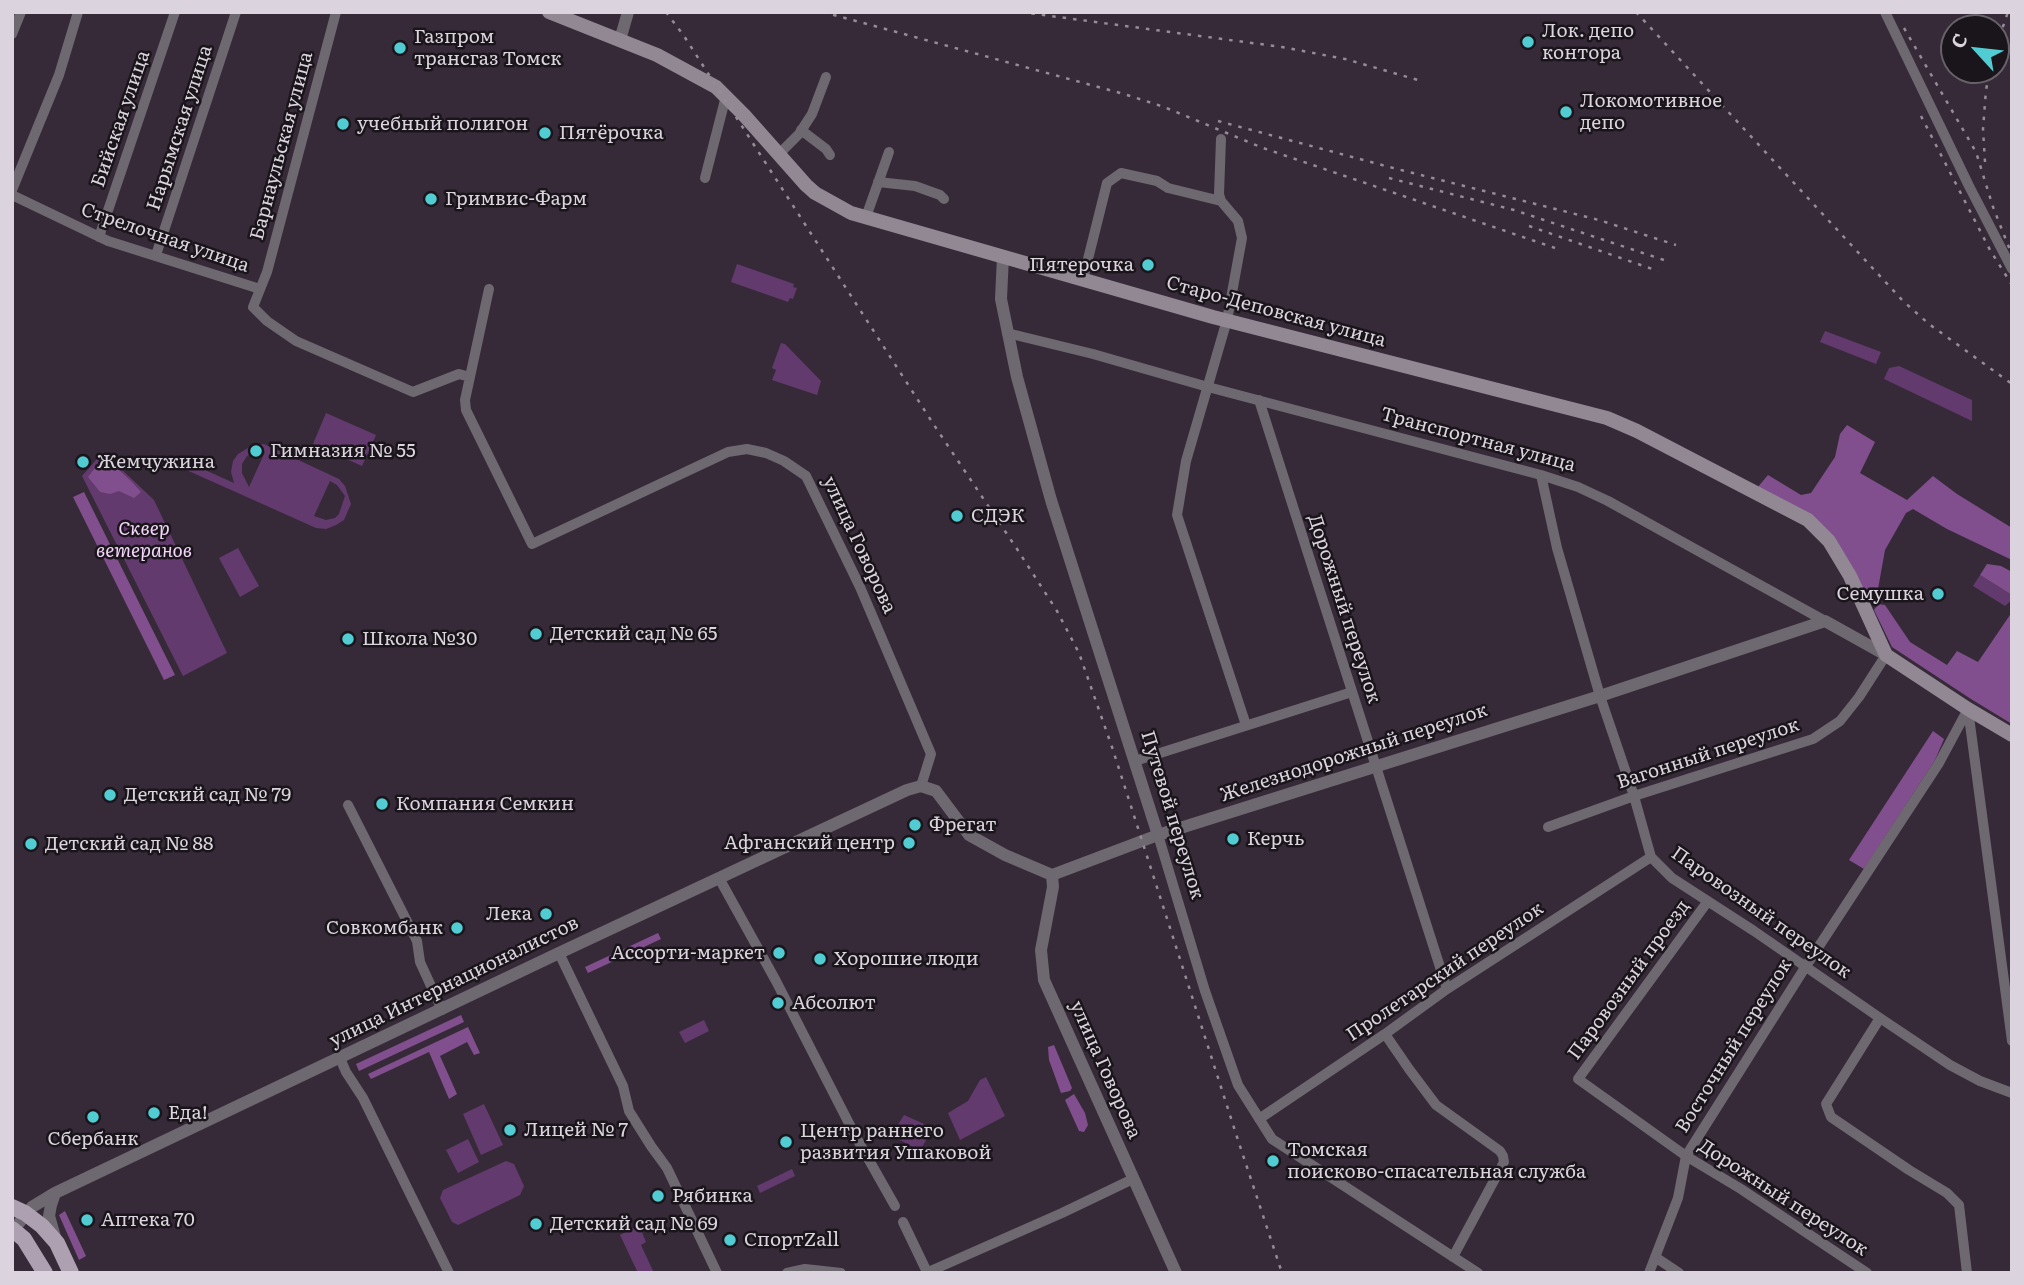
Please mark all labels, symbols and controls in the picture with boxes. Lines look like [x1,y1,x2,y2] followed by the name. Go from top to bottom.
[1940,14,2010,84] north arrow
[1542,20,1634,64] place label: Лок. депо контора
[414,26,561,70] place label: Газпром трансгаз Томск
[1943,28,1974,53] text: С
[1520,34,1536,50] marker: Лок. депо контора
[392,40,408,56] marker: Газпром трансгаз Томск
[142,42,218,214] street label: Нарымская улица
[87,48,155,190] street label: Бийская улица
[246,49,318,243] street label: Барнаульская улица
[1580,90,1722,134] place label: Локомотивное депо
[1558,104,1574,120] marker: Локомотивное депо
[357,113,528,135] place label: учебный полигон
[335,116,351,132] marker: учебный полигон
[559,122,664,144] place label: Пятёрочка
[537,125,553,141] marker: Пятёрочка
[445,188,587,210] place label: Гримвис-Фарм
[423,191,439,207] marker: Гримвис-Фарм
[78,198,252,278] street label: Стрелочная улица
[1029,254,1134,276] place label: Пятерочка
[1140,257,1156,273] marker: Пятерочка
[1164,272,1388,352] street label: Старо-Деповская улица
[1378,403,1578,477] street label: Транспортная улица
[270,440,416,462] place label: Гимназия № 55
[248,443,264,459] marker: Гимназия № 55
[97,451,215,473] place label: Жемчужина
[75,454,91,470] marker: Жемчужина
[817,473,901,617] street label: улица Говорова
[971,505,1025,527] place label: СДЭК
[949,508,965,524] marker: СДЭК
[1303,512,1385,706] street label: Дорожный переулок
[96,518,192,562] park label: Сквер ветеранов
[1837,583,1924,605] place label: Семушка
[1930,586,1946,602] marker: Семушка
[550,623,717,645] place label: Детский сад № 65
[528,626,544,642] marker: Детский сад № 65
[362,628,477,650] place label: Школа №30
[340,631,356,647] marker: Школа №30
[1218,699,1490,807] street label: Железнодорожный переулок
[1614,714,1802,794] street label: Вагонный переулок
[1136,728,1208,902] street label: Путевой переулок
[124,784,291,806] place label: Детский сад № 79
[102,787,118,803] marker: Детский сад № 79
[396,793,574,815] place label: Компания Семкин
[374,796,390,812] marker: Компания Семкин
[929,814,997,836] place label: Фрегат
[907,817,923,833] marker: Фрегат
[1247,828,1304,850] place label: Керчь
[1225,831,1241,847] marker: Керчь
[724,832,895,854] place label: Афганский центр
[45,833,213,855] place label: Детский сад № 88
[901,835,917,851] marker: Афганский центр
[23,836,39,852] marker: Детский сад № 88
[1667,842,1855,984] street label: Паровозный переулок
[1563,896,1695,1064] street label: Паровозный проезд
[1342,898,1548,1046] street label: Пролетарский переулок
[486,903,532,925] place label: Лека
[538,906,554,922] marker: Лека
[326,912,582,1052] street label: улица Интернационалистов
[326,917,443,939] place label: Совкомбанк
[449,920,465,936] marker: Совкомбанк
[611,942,765,964] place label: Ассорти-маркет
[771,945,787,961] marker: Ассорти-маркет
[834,948,979,970] place label: Хорошие люди
[812,951,828,967] marker: Хорошие люди
[1671,955,1797,1137] street label: Восточный переулок
[792,992,876,1014] place label: Абсолют
[770,995,786,1011] marker: Абсолют
[1064,997,1146,1143] street label: улица Говорова
[168,1102,208,1124] place label: Еда!
[146,1105,162,1121] marker: Еда!
[85,1109,101,1125] marker: Сбербанк
[524,1119,628,1141] place label: Лицей № 7
[800,1120,991,1164] place label: Центр раннего развития Ушаковой
[502,1122,518,1138] marker: Лицей № 7
[48,1128,138,1150] place label: Сбербанк
[778,1134,794,1150] marker: Центр раннего развития Ушаковой
[1694,1135,1872,1261] street label: Дорожный переулок
[1287,1139,1586,1183] place label: Томская поисково-спасательная служба
[1265,1153,1281,1169] marker: Томская поисково-спасательная служба
[672,1185,753,1207] place label: Рябинка
[650,1188,666,1204] marker: Рябинка
[101,1209,195,1231] place label: Аптека 70
[79,1212,95,1228] marker: Аптека 70
[550,1213,718,1235] place label: Детский сад № 69
[528,1216,544,1232] marker: Детский сад № 69
[744,1229,839,1251] place label: СпортZall
[722,1232,738,1248] marker: СпортZall

